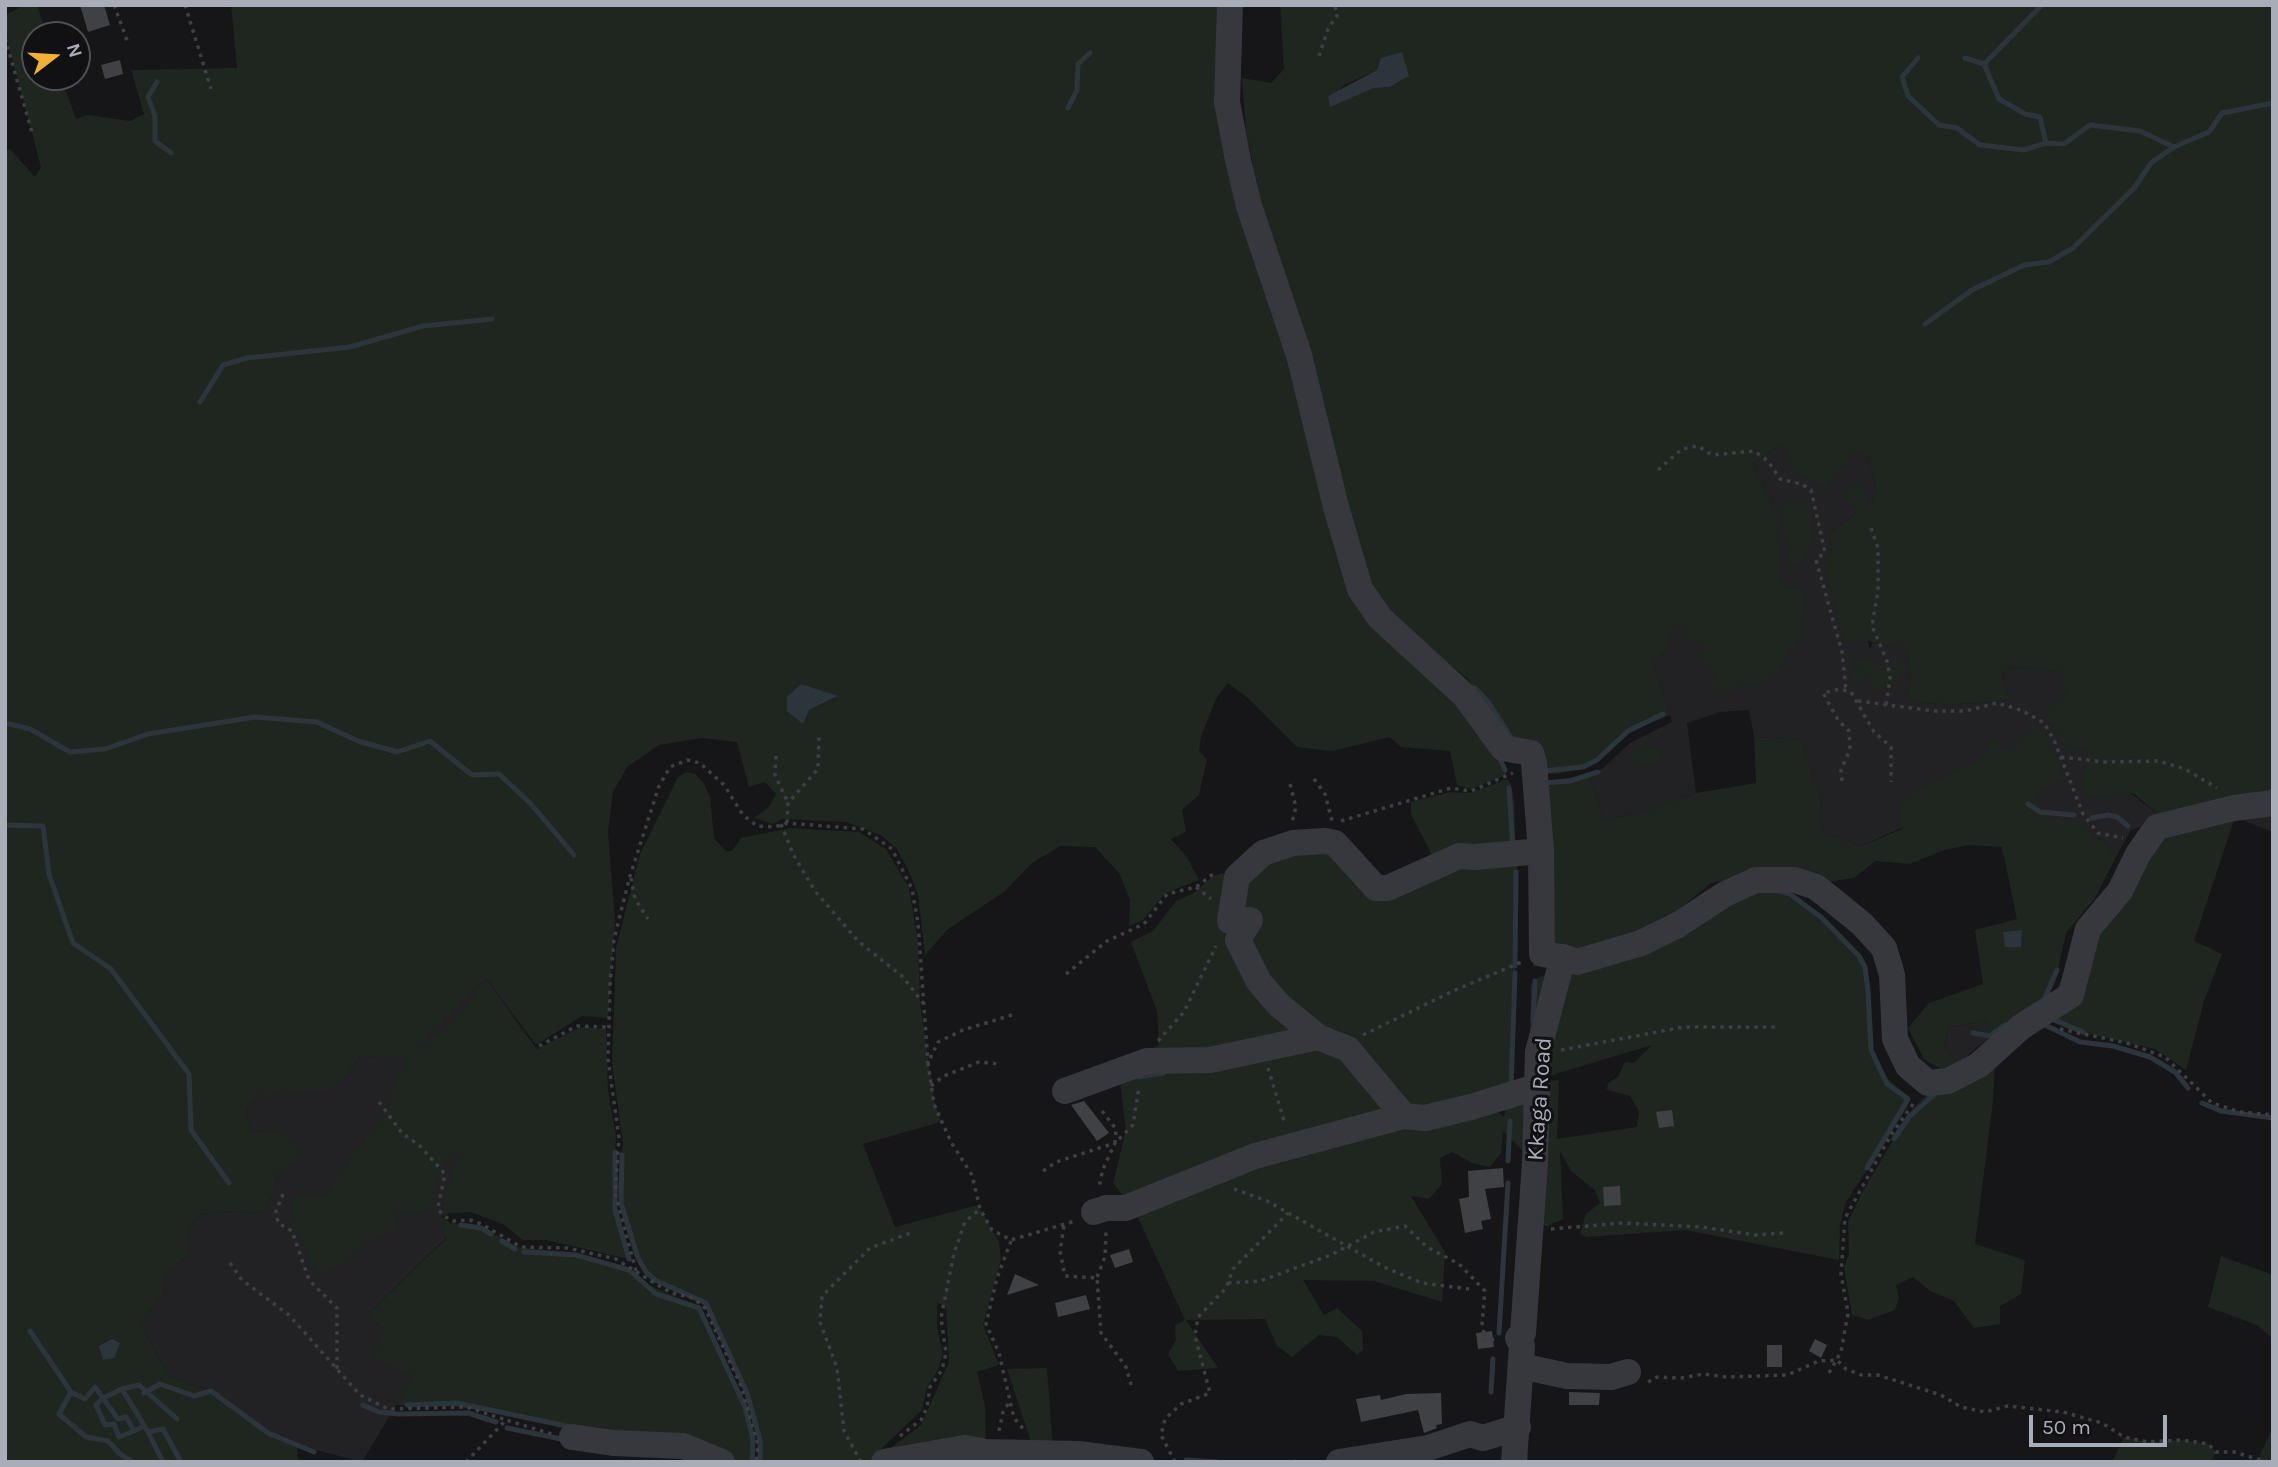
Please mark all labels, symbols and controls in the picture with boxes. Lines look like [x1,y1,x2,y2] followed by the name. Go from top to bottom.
[21,21,91,91] north arrow
[62,41,87,60] text: N
[1522,1036,1558,1162] street label: Kkaga Road
[2033,1400,2171,1444] scale bar
[2042,1415,2091,1439] text: 50 m

